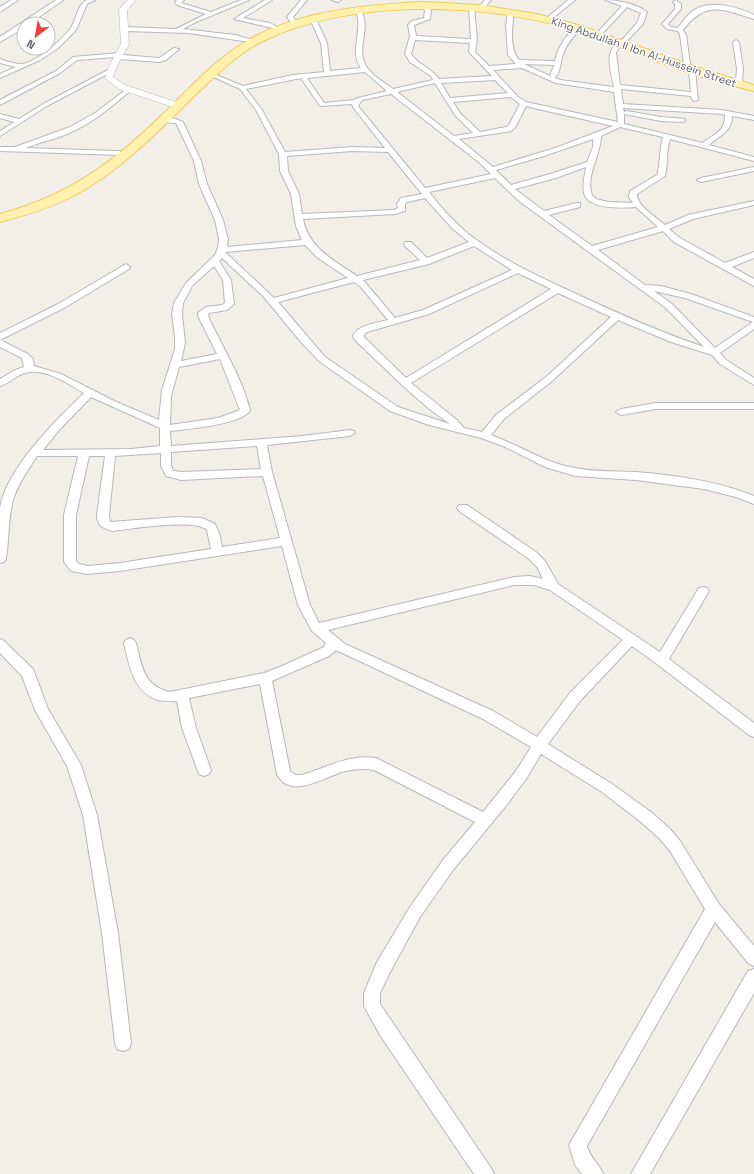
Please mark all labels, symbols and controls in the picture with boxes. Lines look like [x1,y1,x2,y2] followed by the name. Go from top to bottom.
[550,14,738,90] street label: King Abdullah II Ibn Al-Hussein Street
[16,16,56,56] north arrow
[24,37,38,52] text: N

